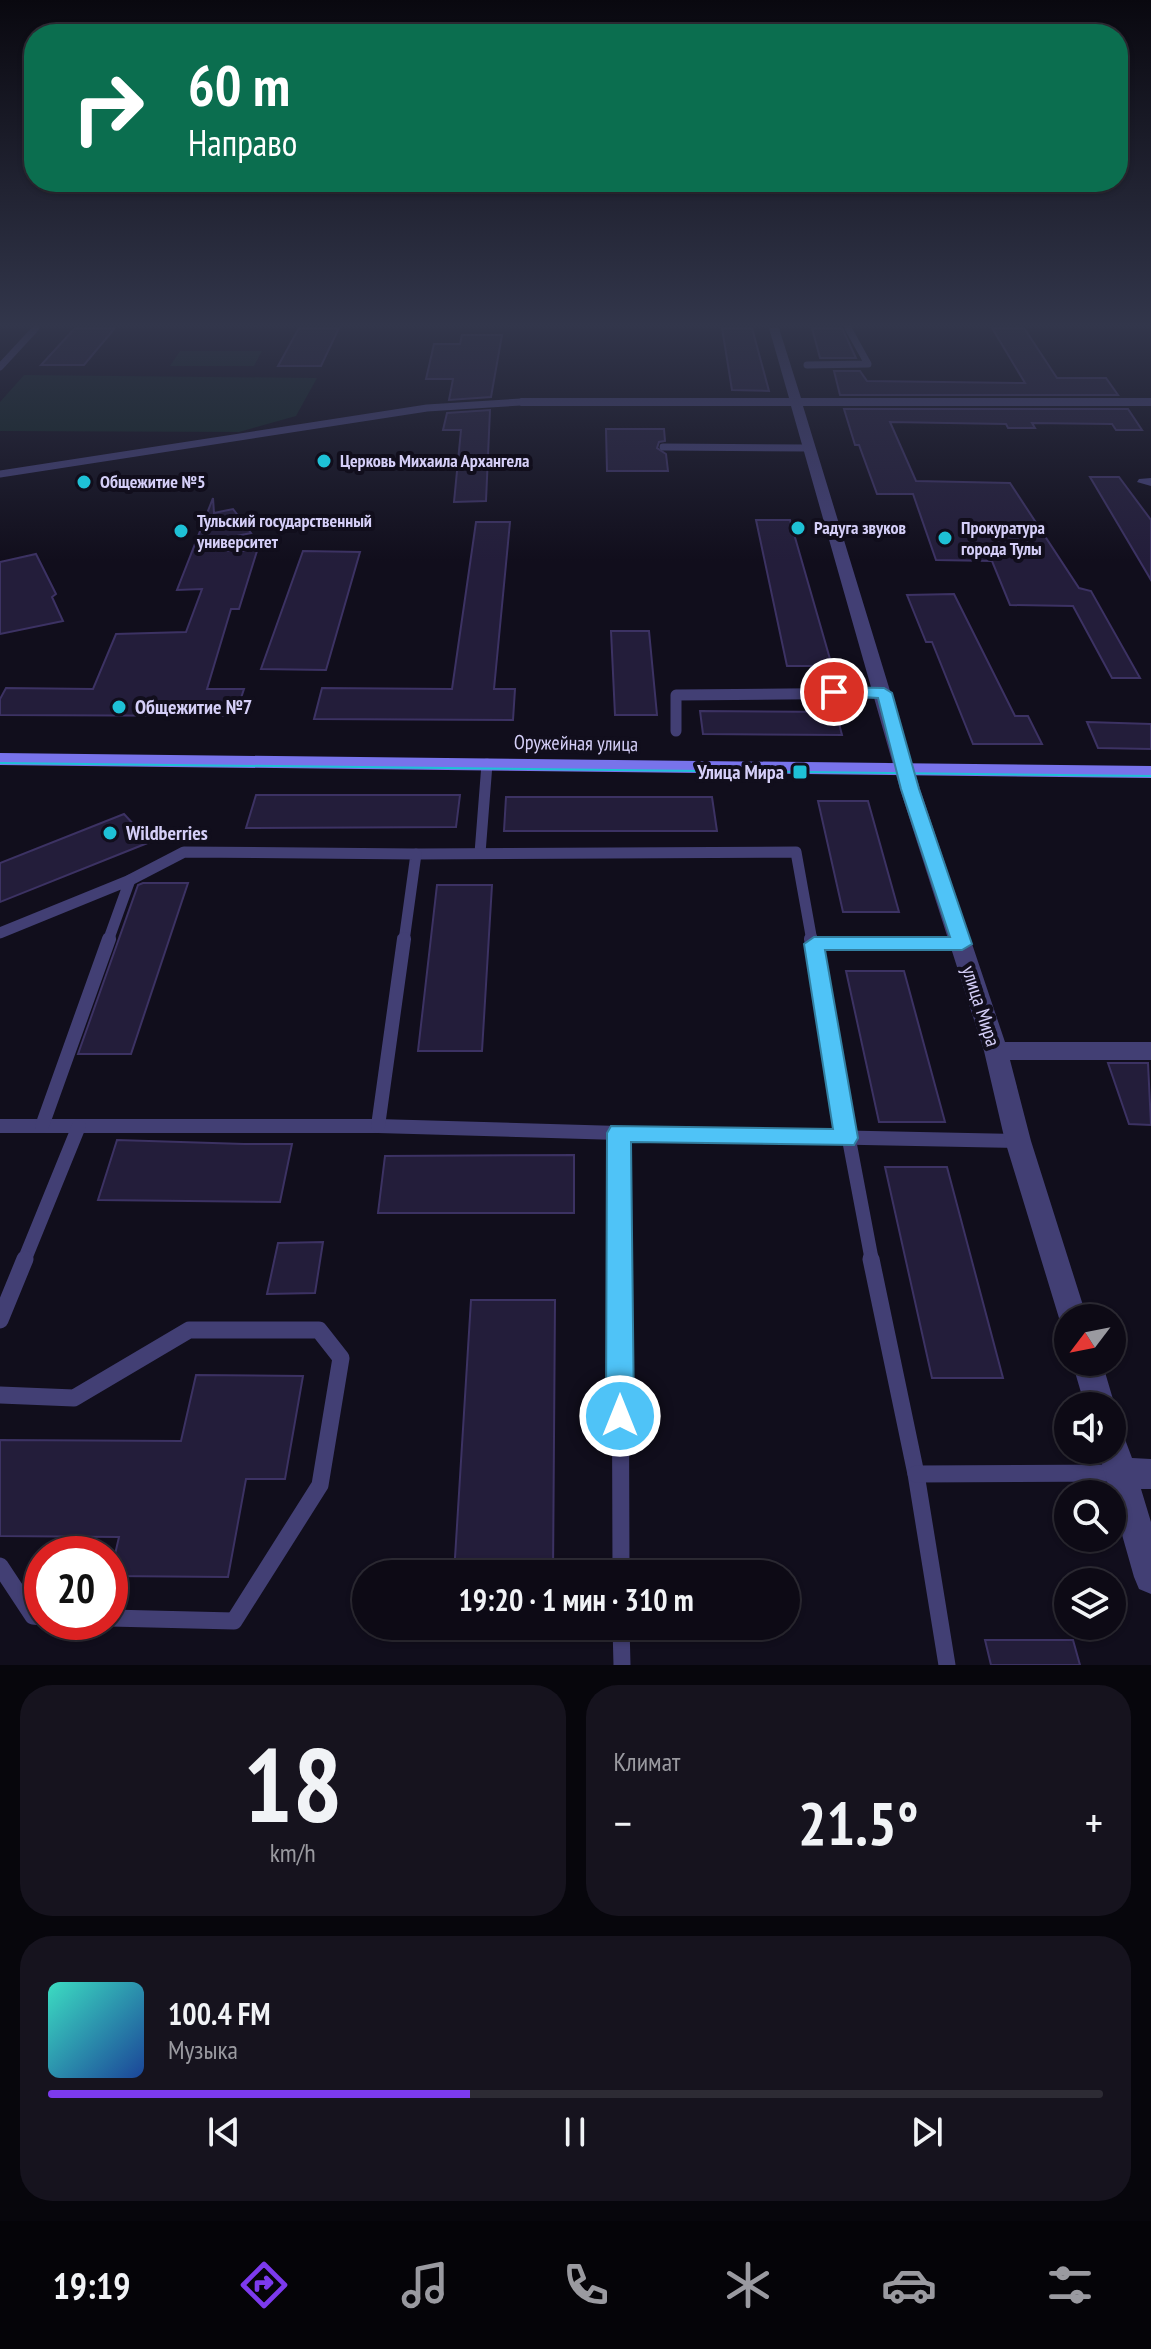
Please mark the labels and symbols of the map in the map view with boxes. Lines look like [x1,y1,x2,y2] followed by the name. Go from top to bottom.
[340,449,529,472] place label: Церковь Михаила Архангела
[315,452,333,470] marker: Церковь Михаила Архангела
[100,470,206,493] place label: Общежитие №5
[75,473,93,491] marker: Общежитие №5
[196,509,372,553] place label: Тульский государственный университет
[814,516,906,539] place label: Радуга звуков
[961,516,1045,560] place label: Прокуратура города Тулы
[789,519,807,537] marker: Радуга звуков
[172,522,190,540] marker: Тульский государственный университет
[936,529,954,547] marker: Прокуратура города Тулы
[800,658,868,726] pin
[135,694,252,720] place label: Общежитие №7
[110,698,128,716] marker: Общежитие №7
[514,729,638,757] street label: Оружейная улица
[696,759,784,785] place label: Улица Мира
[791,763,809,781] marker: Улица Мира
[125,820,208,846] place label: Wildberries
[101,824,119,842] marker: Wildberries
[956,962,1006,1050] street label: улица Мира
[1054,1304,1126,1376] north arrow
[578,1374,662,1458] position arrow
[24,1536,128,1640] speed limit sign: 20

